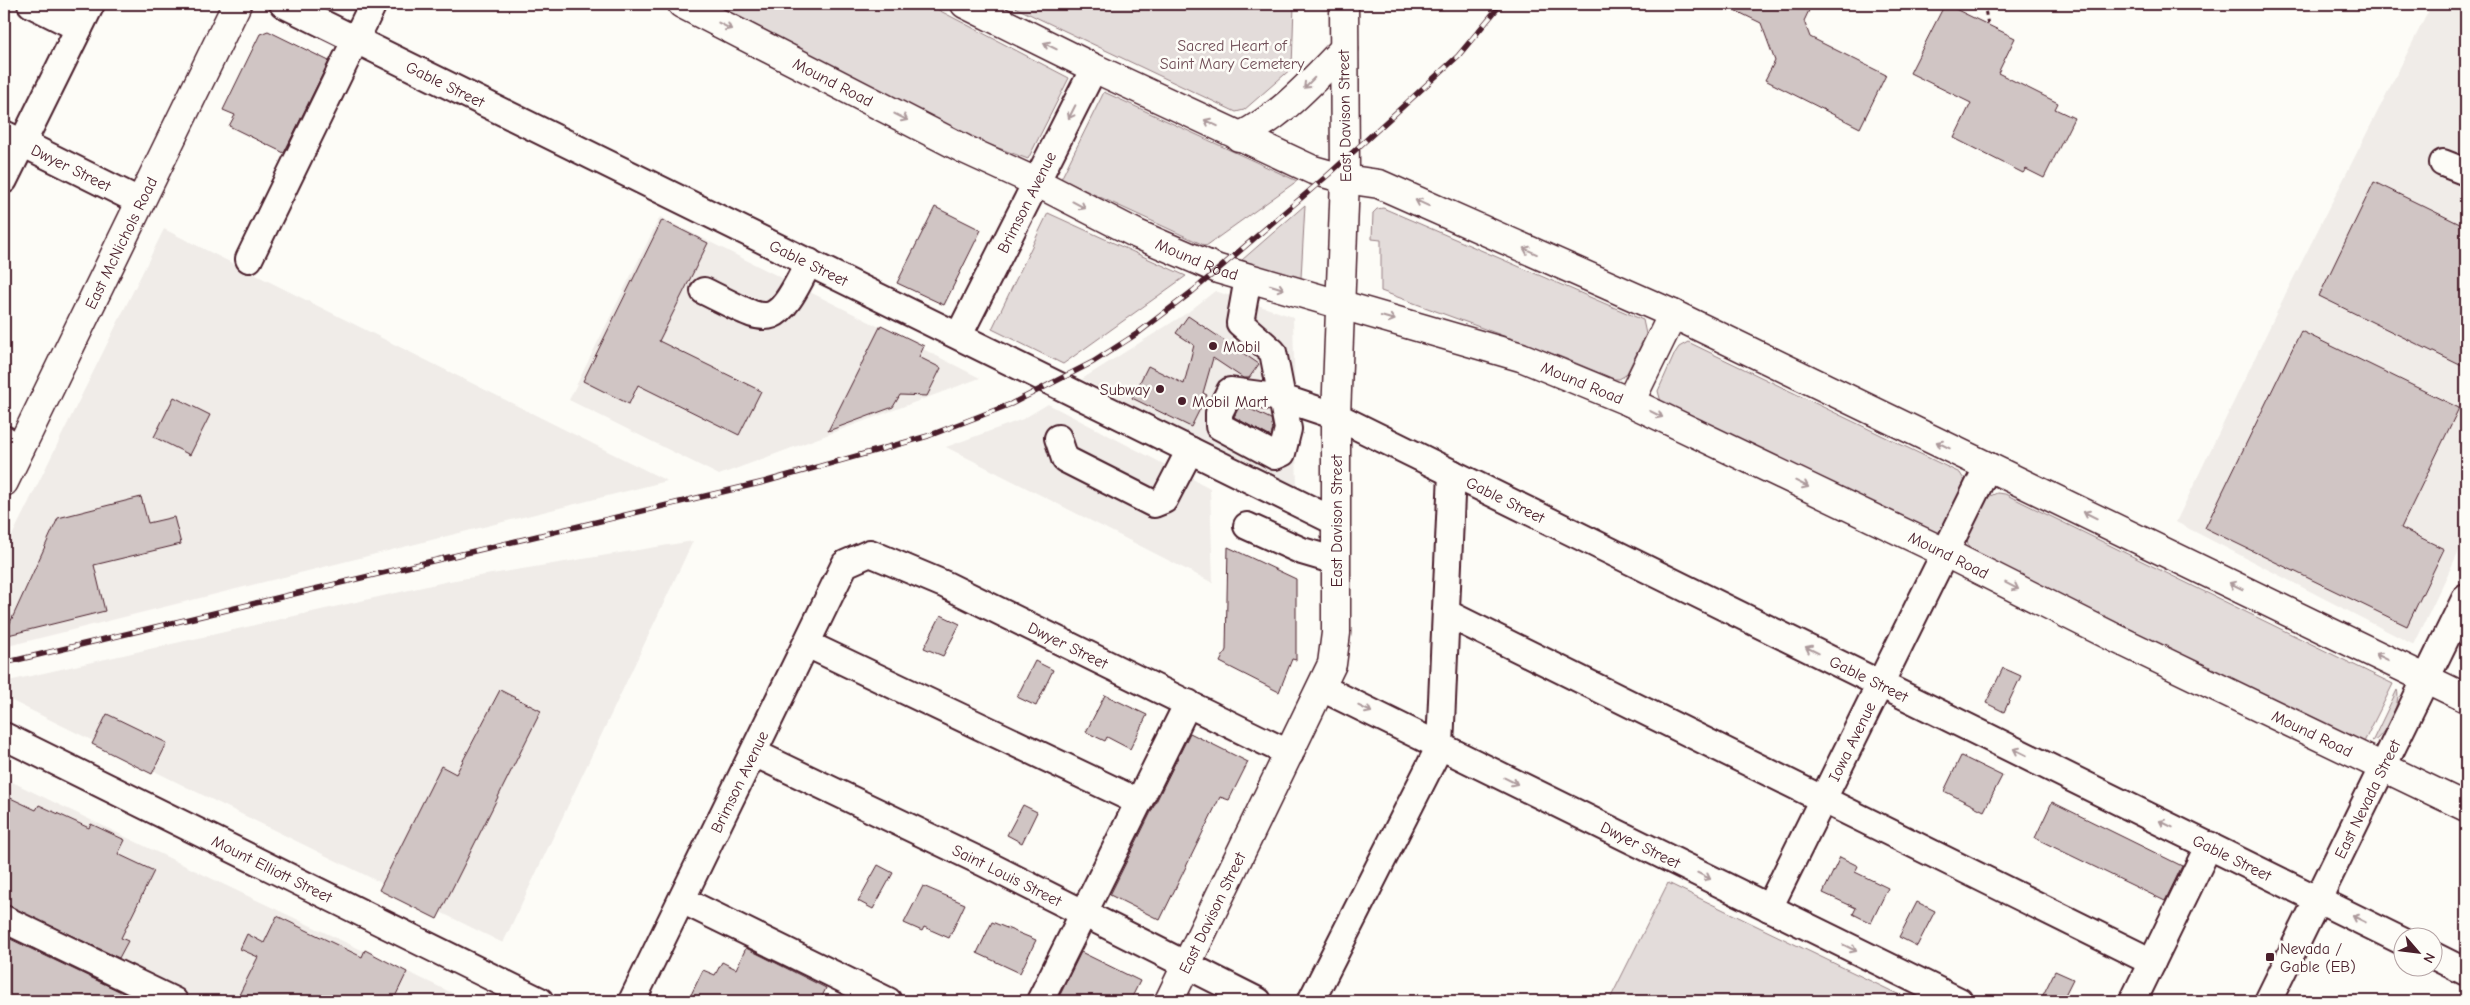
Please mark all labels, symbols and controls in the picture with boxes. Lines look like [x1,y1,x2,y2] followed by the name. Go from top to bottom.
[718,21,733,31] one-way arrow
[1160,37,1305,73] park label: Sacred Heart of Saint Mary Cemetery
[1043,41,1058,50] one-way arrow
[1335,49,1355,182] street label: East Davison Street
[790,55,876,111] street label: Mound Road
[403,58,488,112] street label: Gable Street
[1303,77,1315,90] one-way arrow
[1067,104,1077,119] one-way arrow
[893,113,908,122] one-way arrow
[1204,118,1219,128] one-way arrow
[28,141,114,196] street label: Dwyer Street
[994,149,1060,256] street label: Brimson Avenue
[82,174,161,312] street label: East McNichols Road
[1415,198,1430,208] one-way arrow
[1071,201,1086,210] one-way arrow
[1153,235,1240,284] street label: Mound Road
[766,237,851,291] street label: Gable Street
[1523,246,1538,255] one-way arrow
[1269,283,1285,293] one-way arrow
[1380,314,1396,324] one-way arrow
[1223,338,1261,356] place label: Mobil
[1207,340,1219,352] marker: Mobil
[1538,358,1626,408] street label: Mound Road
[1100,381,1151,399] place label: Subway
[1154,383,1166,395] marker: Subway
[1192,393,1268,411] place label: Mobil Mart
[1176,395,1188,407] marker: Mobil Mart
[1648,410,1663,420] one-way arrow
[1936,439,1951,449] one-way arrow
[1328,454,1346,587] street label: East Davison Street
[1463,473,1548,528] street label: Gable Street
[1795,480,1810,490] one-way arrow
[2082,510,2097,520] one-way arrow
[1905,528,1991,583] street label: Mound Road
[2004,581,2019,591] one-way arrow
[2229,581,2244,591] one-way arrow
[1025,619,1111,673] street label: Dwyer Street
[1804,645,1819,655] one-way arrow
[1826,652,1911,706] street label: Gable Street
[2375,652,2390,661] one-way arrow
[1825,699,1880,784] street label: Iowa Avenue
[1358,705,1373,715] one-way arrow
[2269,707,2355,761] street label: Mound Road
[707,728,772,836] street label: Brimson Avenue
[2331,737,2405,862] street label: East Nevada Street
[2013,747,2028,757] one-way arrow
[1503,777,1518,786] one-way arrow
[1597,818,1683,873] street label: Dwyer Street
[2159,819,2174,828] one-way arrow
[2190,831,2274,885] street label: Gable Street
[208,832,335,907] street label: Mount Elliott Street
[949,841,1065,911] street label: Saint Louis Street
[1176,849,1250,977] street label: East Davison Street
[1696,872,1711,881] one-way arrow
[2352,914,2367,923] one-way arrow
[2392,928,2442,978] north arrow
[2280,940,2356,976] place label: Nevada / Gable (EB)
[1842,944,1857,953] one-way arrow
[2419,950,2439,966] text: N
[2264,951,2276,963] marker: Nevada / Gable (EB)

